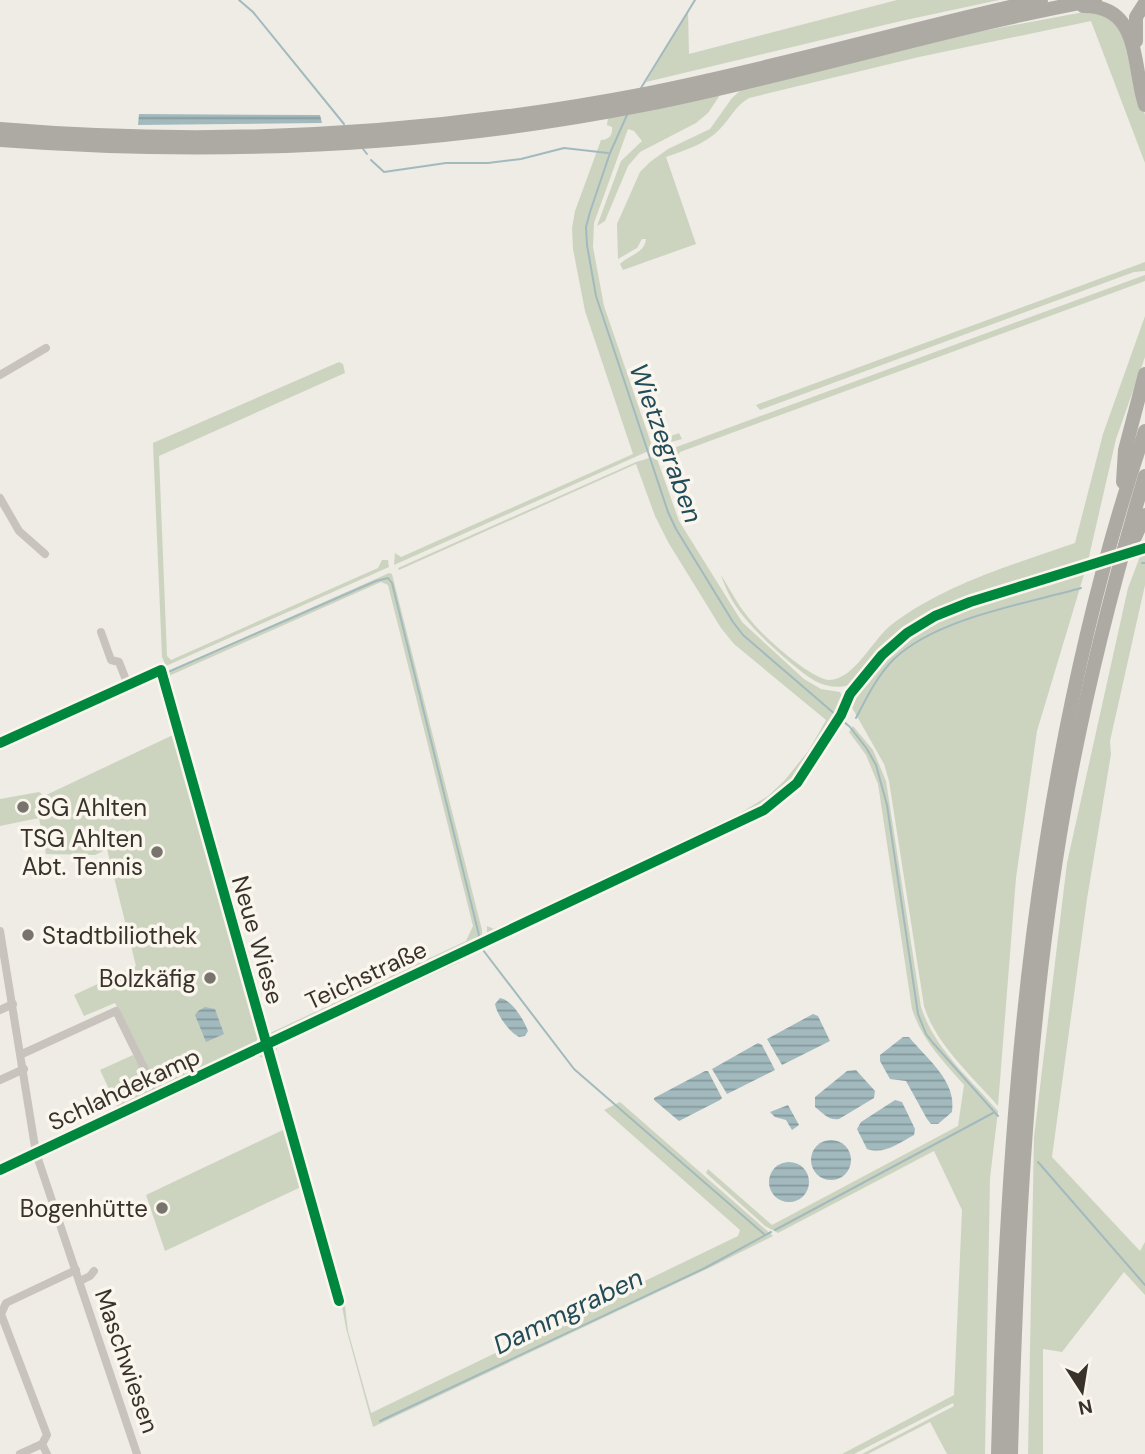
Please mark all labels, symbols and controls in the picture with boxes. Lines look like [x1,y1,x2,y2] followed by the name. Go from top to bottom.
[621,359,711,527] water label: Wietzegraben
[37,792,147,823] place label: SG Ahlten
[15,799,31,815] marker: SG Ahlten
[20,823,143,882] place label: TSG Ahlten Abt. Tennis
[149,844,165,860] marker: TSG Ahlten Abt. Tennis
[225,872,291,1008] street label: Neue Wiese
[42,920,197,951] place label: Stadtbiliothek
[20,927,36,943] marker: Stadtbiliothek
[300,933,432,1017] street label: Teichstraße
[99,963,196,994] place label: Bolzkäfig
[202,970,218,986] marker: Bolzkäfig
[43,1040,205,1138] street label: Schlahdekamp
[20,1193,148,1224] place label: Bogenhütte
[154,1200,170,1216] marker: Bogenhütte
[488,1260,648,1362] water label: Dammgraben
[88,1285,166,1437] street label: Maschwiesen
[1047,1356,1117,1426] north arrow
[1076,1393,1095,1421] text: N

